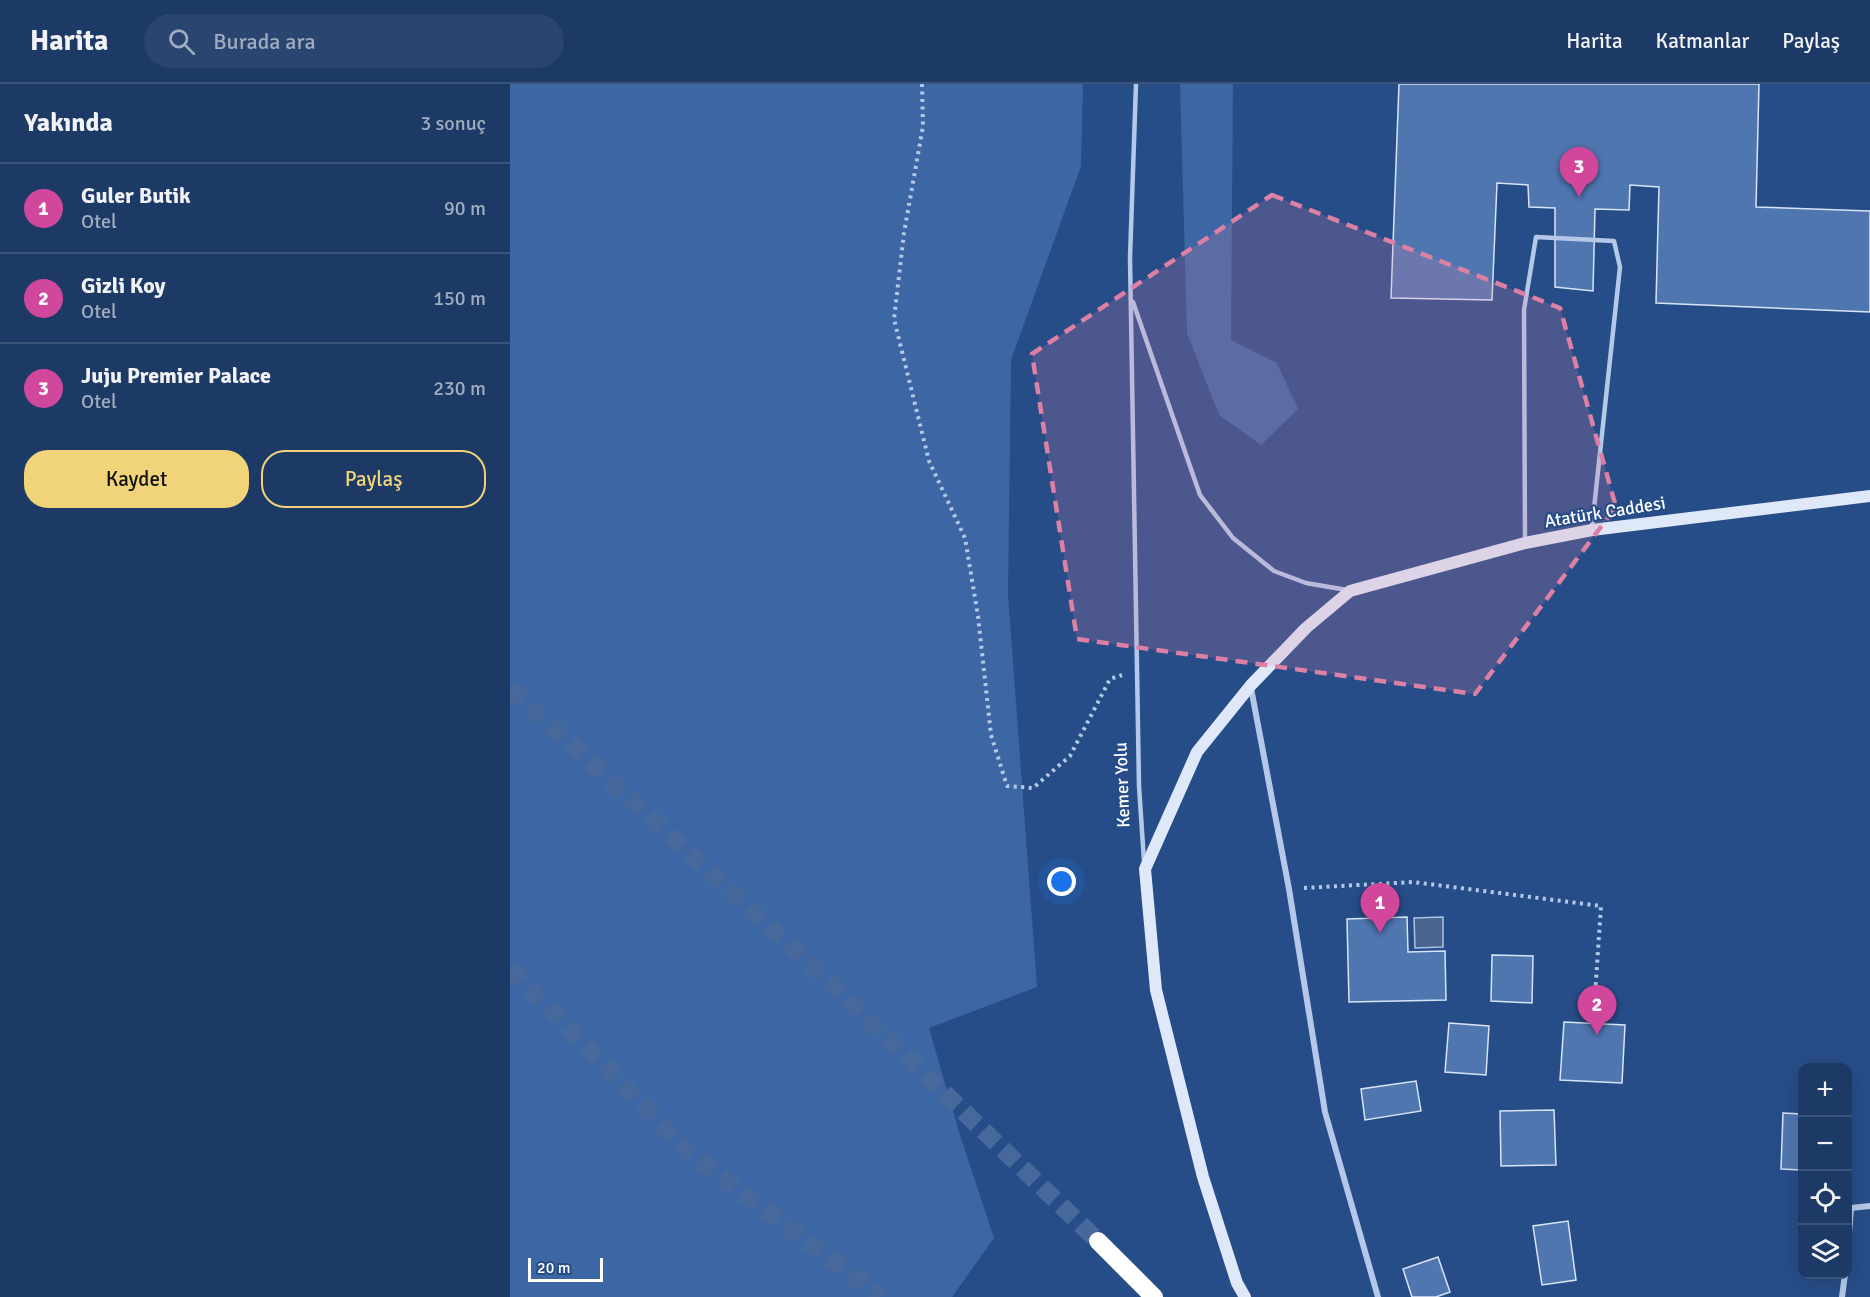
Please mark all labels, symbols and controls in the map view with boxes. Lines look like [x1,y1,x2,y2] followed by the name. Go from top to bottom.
[144,14,564,68] search box
[30,24,108,58] text: Harita
[165,25,198,58] icon: search
[213,28,316,55] text: Burada ara
[1566,28,1623,54] text: Harita
[1656,28,1749,54] text: Katmanlar
[1782,28,1840,54] text: Paylaş
[24,107,113,139] text: Yakında
[420,111,486,136] text: 3 sonuç
[1560,147,1598,197] pin: 3
[81,182,191,209] text: Guler Butik
[38,196,49,221] text: 1
[444,196,486,221] text: 90 m
[81,209,117,234] text: Otel
[81,272,166,299] text: Gizli Koy
[38,286,49,311] text: 2
[433,286,486,311] text: 150 m
[81,299,117,324] text: Otel
[81,362,271,389] text: Juju Premier Palace
[38,376,49,401] text: 3
[433,376,486,401] text: 230 m
[81,389,117,414] text: Otel
[24,450,249,508] button: Kaydet
[261,450,486,508] button: Paylaş
[1543,492,1667,532] street label: Atatürk Caddesi
[1110,742,1134,828] street label: Kemer Yolu
[1047,867,1076,896] your location
[1360,884,1400,933] pin: 1
[1578,986,1616,1035] pin: 2
[1798,1063,1852,1279] map controls
[1798,1063,1852,1117] button: +
[1798,1117,1852,1171] button: −
[1798,1171,1852,1225] button: locate
[1798,1225,1852,1279] button: layers
[528,1255,603,1282] scale bar
[537,1258,571,1278] text: 20 m

